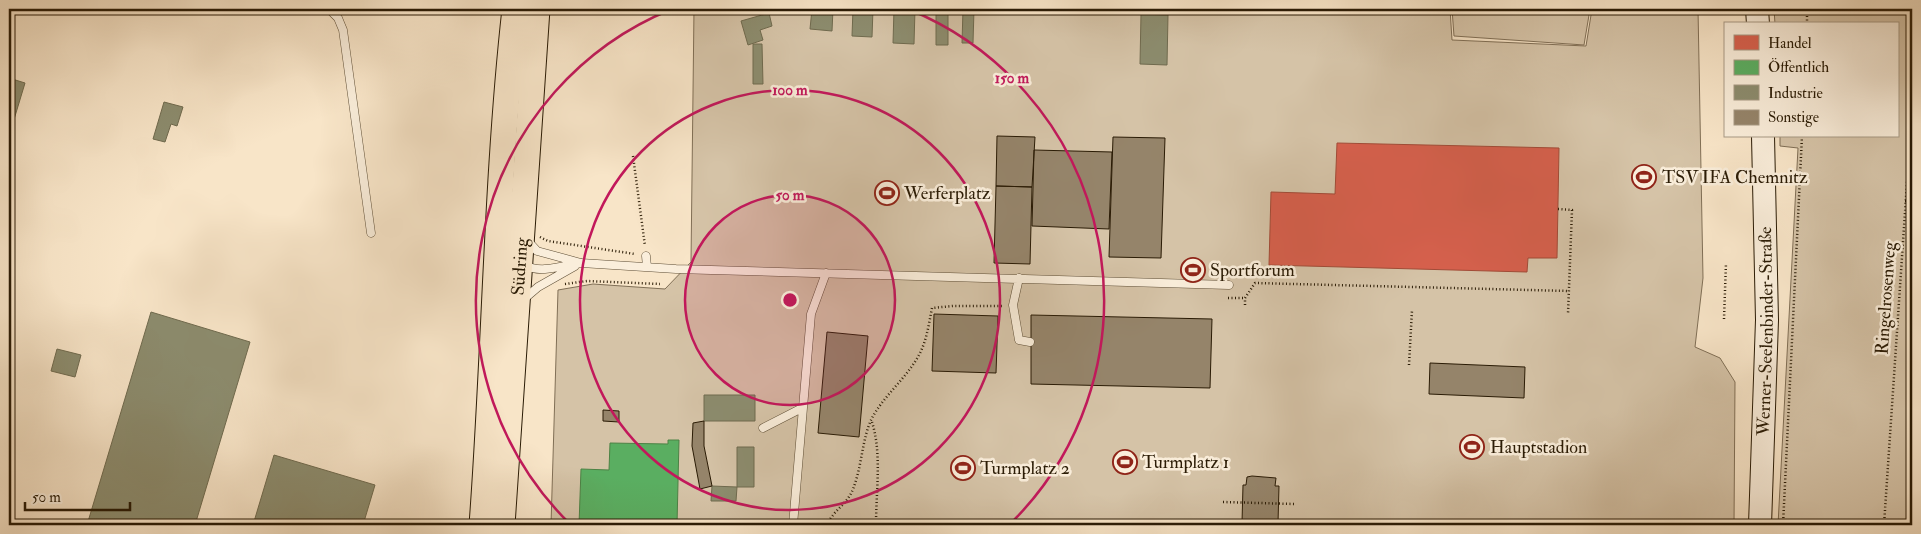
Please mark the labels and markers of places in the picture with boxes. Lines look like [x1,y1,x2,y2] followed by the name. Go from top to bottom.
[1631,164,1657,190] sports icon: TSV IFA Chemnitz
[1662,166,1808,189] place label: TSV IFA Chemnitz
[874,180,900,206] sports icon: Werferplatz
[903,182,991,205] place label: Werferplatz
[1180,257,1206,283] sports icon: Sportforum
[1210,259,1295,282] place label: Sportforum
[781,291,799,309] centre of rings
[1459,434,1485,460] sports icon: Hauptstadion
[1490,436,1587,459] place label: Hauptstadion
[1112,449,1138,475] sports icon: Turmplatz 1
[1142,451,1229,474] place label: Turmplatz 1
[950,455,976,481] sports icon: Turmplatz 2
[980,457,1070,480] place label: Turmplatz 2

